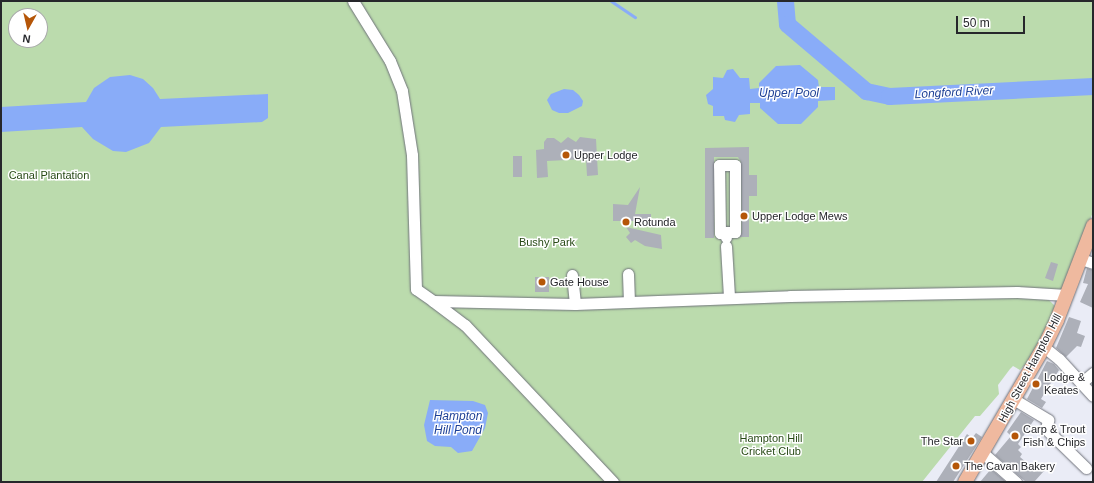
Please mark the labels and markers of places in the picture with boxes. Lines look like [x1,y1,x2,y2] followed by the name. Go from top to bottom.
[574,148,638,162] place label: Upper Lodge
[561,150,571,160] marker: Upper Lodge
[752,209,847,223] place label: Upper Lodge Mews
[739,211,749,221] marker: Upper Lodge Mews
[634,215,676,229] place label: Rotunda
[621,217,631,227] marker: Rotunda
[550,275,609,289] place label: Gate House
[537,277,547,287] marker: Gate House
[1044,371,1085,397] place label: Lodge & Keates
[1031,379,1041,389] marker: Lodge & Keates
[1023,423,1086,449] place label: Carp & Trout Fish & Chips
[1010,431,1020,441] marker: Carp & Trout Fish & Chips
[921,434,963,448] place label: The Star
[966,436,976,446] marker: The Star
[964,459,1055,473] place label: The Cavan Bakery
[951,461,961,471] marker: The Cavan Bakery

